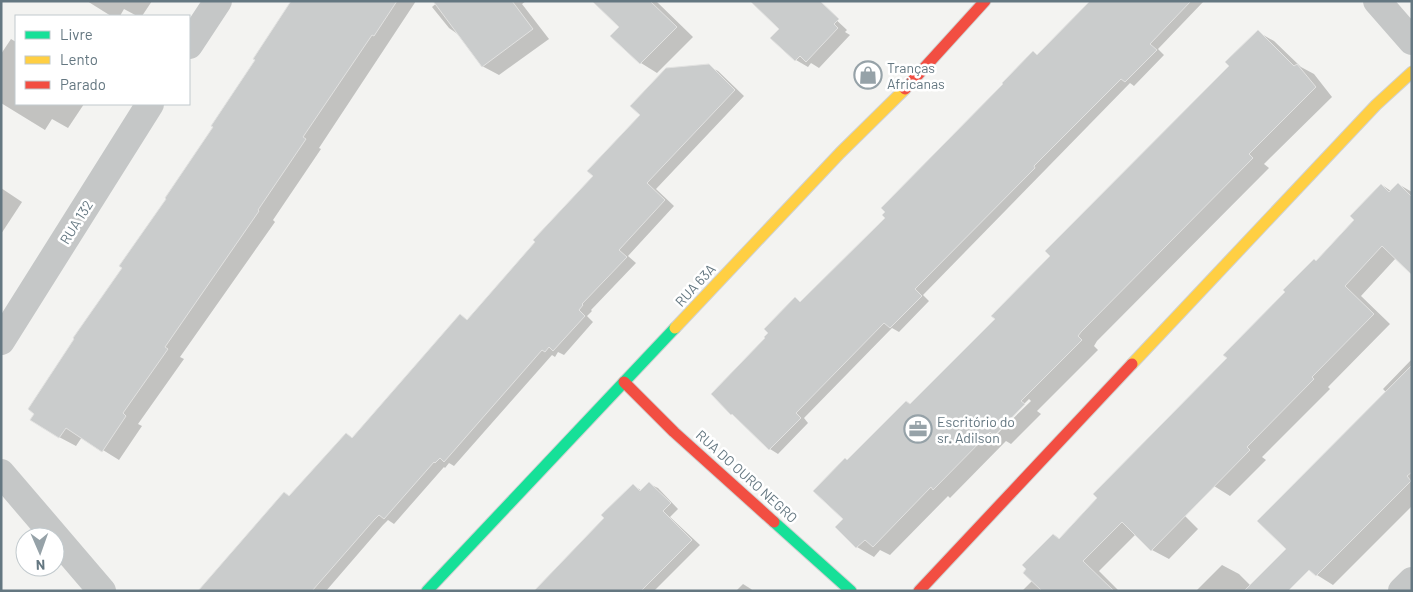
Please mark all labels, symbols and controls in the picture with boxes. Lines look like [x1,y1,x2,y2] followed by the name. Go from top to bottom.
[15,15,190,105] legend
[60,25,93,43] text: Livre
[60,50,98,68] text: Lento
[887,59,945,92] place label: Tranças Africanas
[853,60,883,90] shop icon: Tranças Africanas
[60,75,106,93] text: Parado
[56,197,96,247] street label: RUA 132
[671,260,719,310] street label: RUA 63A
[937,413,1015,446] place label: Escritório do sr. Adilson
[903,414,933,444] office icon: Escritório do sr. Adilson
[693,426,801,526] street label: RUA DO OURO NEGRO
[15,527,65,577] north arrow
[36,557,45,574] text: N

